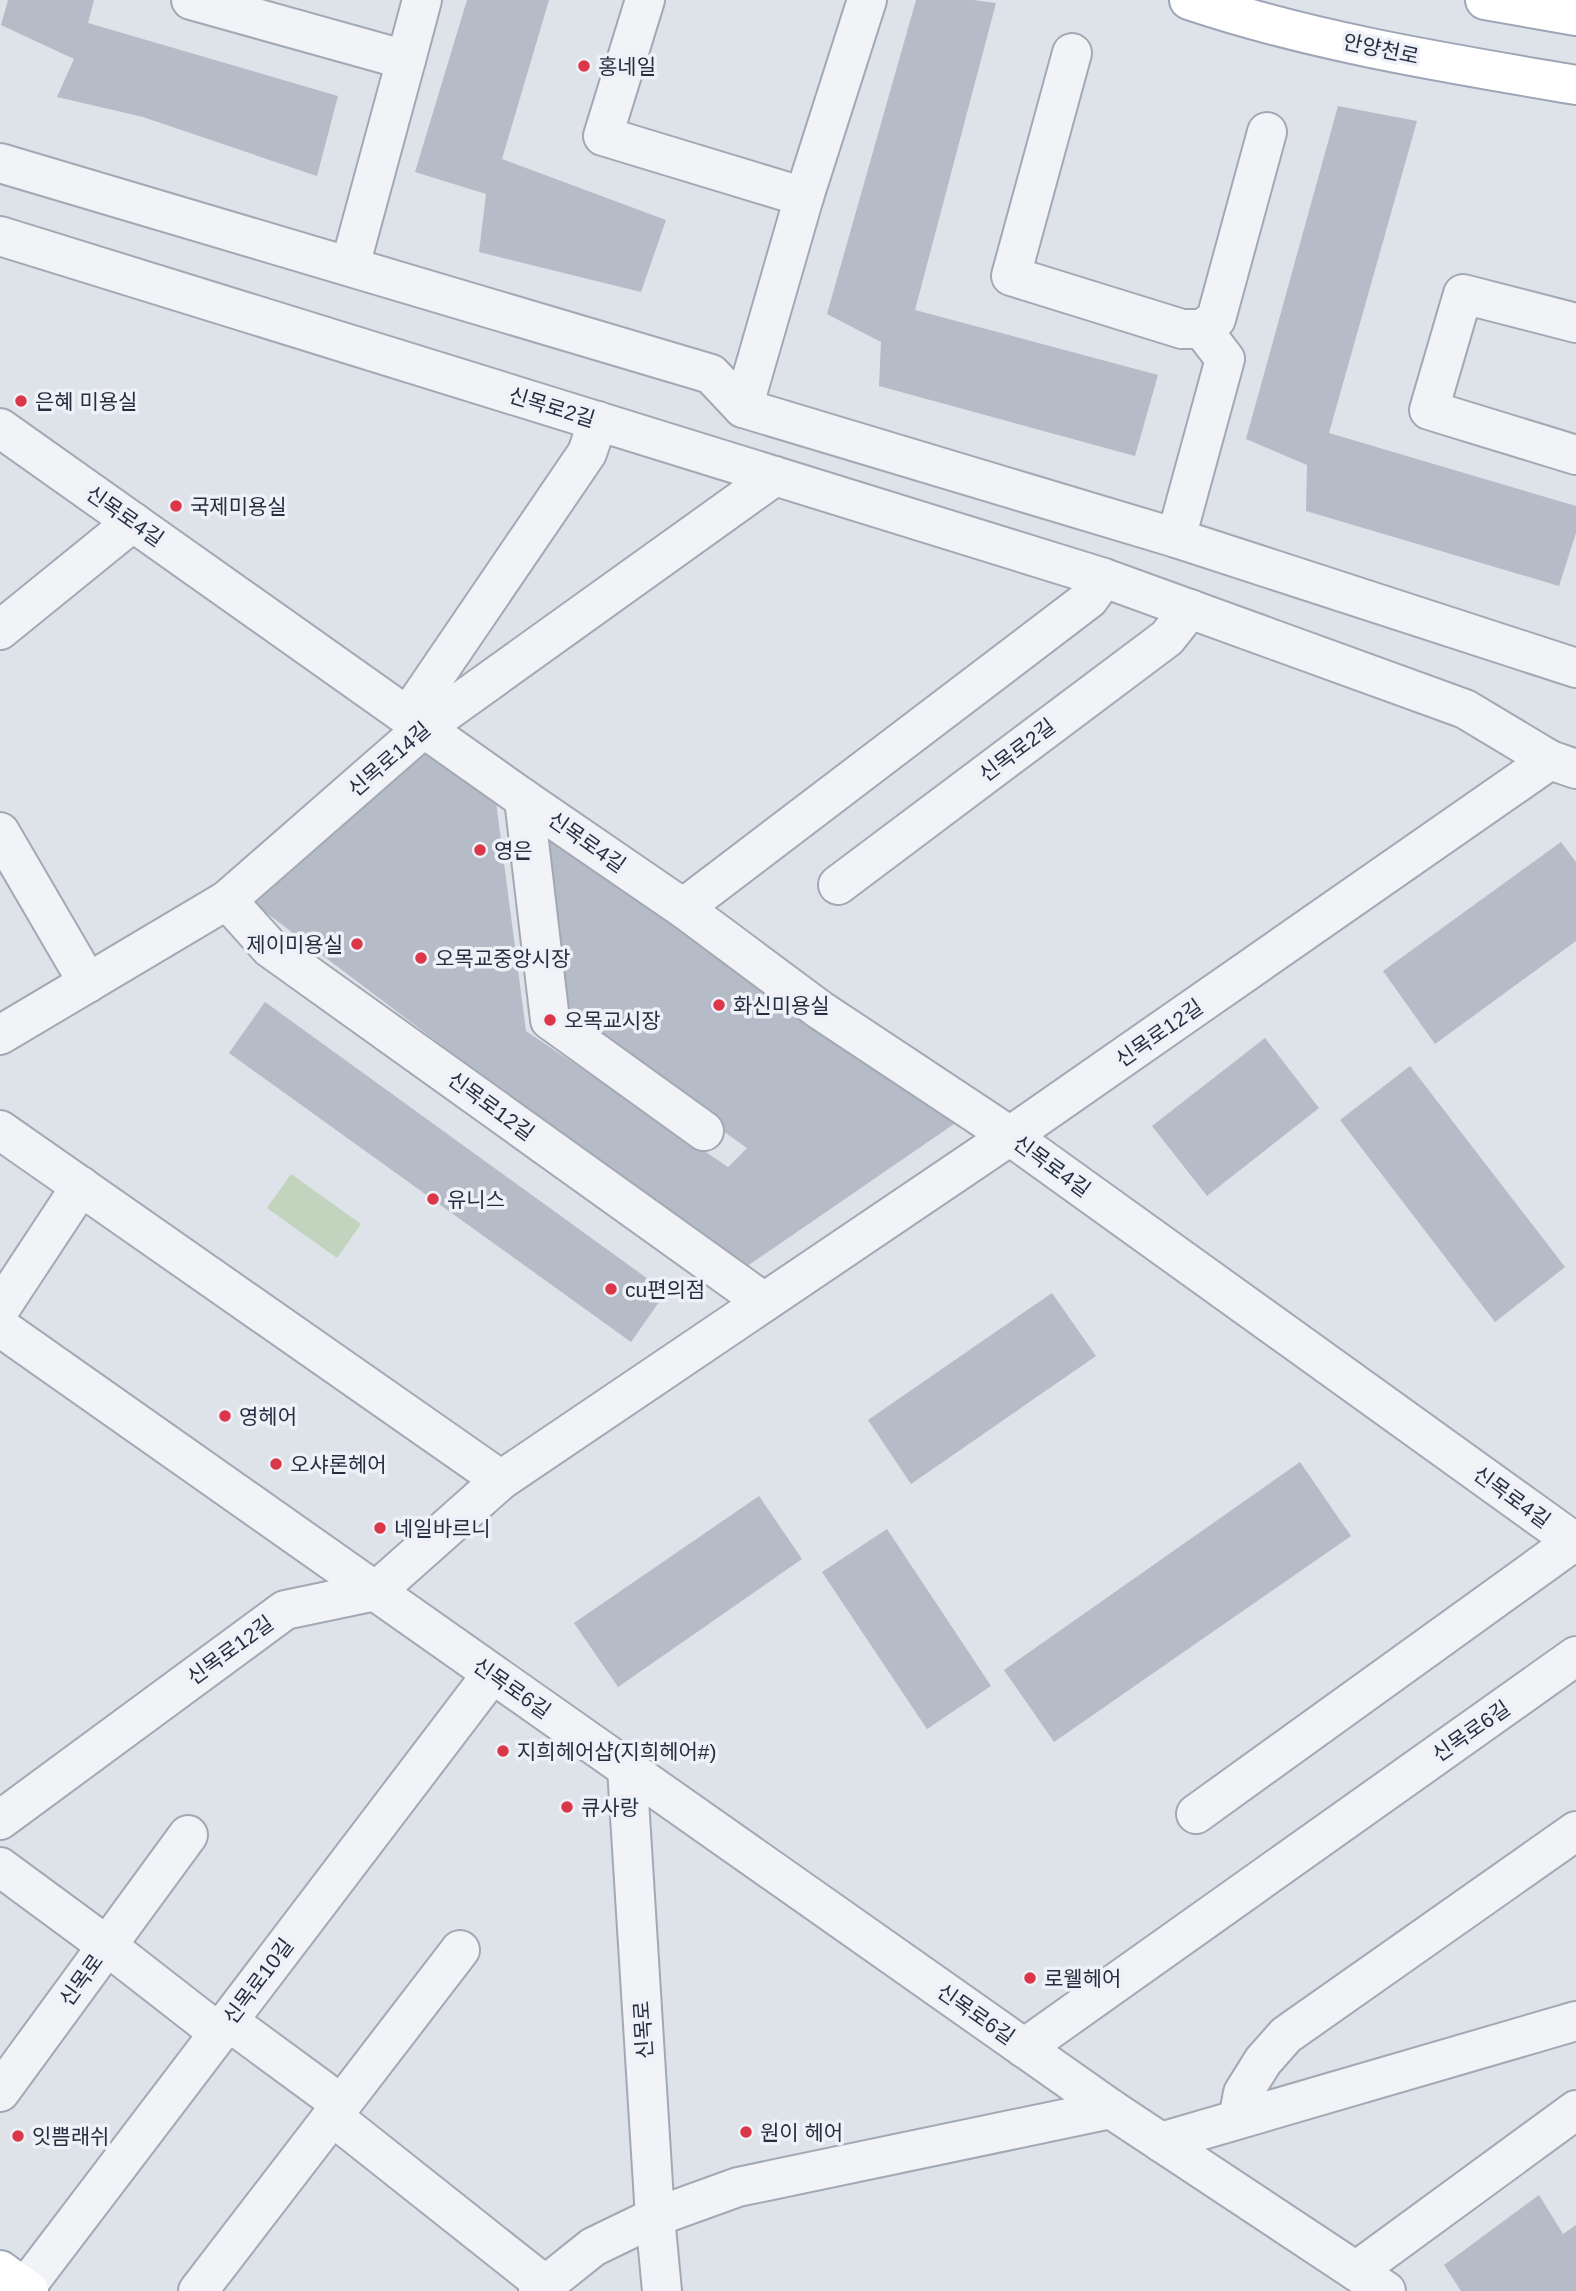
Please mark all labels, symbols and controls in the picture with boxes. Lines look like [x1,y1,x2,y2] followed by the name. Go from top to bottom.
[1341,30,1421,68] street label: 안양천로
[598,55,656,78] place label: 홍네일
[576,58,592,74] marker: 홍네일
[506,383,598,431] street label: 신목로2길
[35,390,137,413] place label: 은혜 미용실
[13,393,29,409] marker: 은혜 미용실
[82,481,168,551] street label: 신목로4길
[190,495,287,518] place label: 국제미용실
[168,498,184,514] marker: 국제미용실
[975,714,1059,786] street label: 신목로2길
[343,717,435,801] street label: 신목로14길
[544,807,630,877] street label: 신목로4길
[494,839,533,862] place label: 영은
[472,842,488,858] marker: 영은
[246,933,343,956] place label: 제이미용실
[349,936,365,952] marker: 제이미용실
[435,947,570,970] place label: 오목교중앙시장
[413,950,429,966] marker: 오목교중앙시장
[733,994,830,1017] place label: 화신미용실
[1111,995,1207,1071] street label: 신목로12길
[711,997,727,1013] marker: 화신미용실
[564,1009,661,1032] place label: 오목교시장
[542,1012,558,1028] marker: 오목교시장
[444,1067,538,1145] street label: 신목로12길
[1009,1131,1095,1201] street label: 신목로4길
[447,1188,505,1211] place label: 유니스
[425,1191,441,1207] marker: 유니스
[625,1278,705,1301] place label: cu편의점
[603,1281,619,1297] marker: cu편의점
[239,1405,297,1428] place label: 영헤어
[217,1408,233,1424] marker: 영헤어
[290,1453,387,1476] place label: 오샤론헤어
[268,1456,284,1472] marker: 오샤론헤어
[1469,1462,1555,1532] street label: 신목로4길
[394,1517,491,1540] place label: 네일바르니
[372,1520,388,1536] marker: 네일바르니
[183,1611,277,1689] street label: 신목로12길
[469,1653,555,1723] street label: 신목로6길
[1428,1696,1514,1766] street label: 신목로6길
[517,1740,717,1763] place label: 지희헤어샵(지희헤어#)
[495,1743,511,1759] marker: 지희헤어샵(지희헤어#)
[581,1796,639,1819] place label: 큐사랑
[559,1799,575,1815] marker: 큐사랑
[219,1934,297,2028] street label: 신목로10길
[55,1950,107,2010] street label: 신목로
[1044,1967,1121,1990] place label: 로웰헤어
[1022,1970,1038,1986] marker: 로웰헤어
[933,1979,1019,2049] street label: 신목로6길
[630,2000,656,2060] street label: 신목로
[760,2121,843,2144] place label: 원이 헤어
[738,2124,754,2140] marker: 원이 헤어
[32,2125,109,2148] place label: 잇쁨래쉬
[10,2128,26,2144] marker: 잇쁨래쉬

